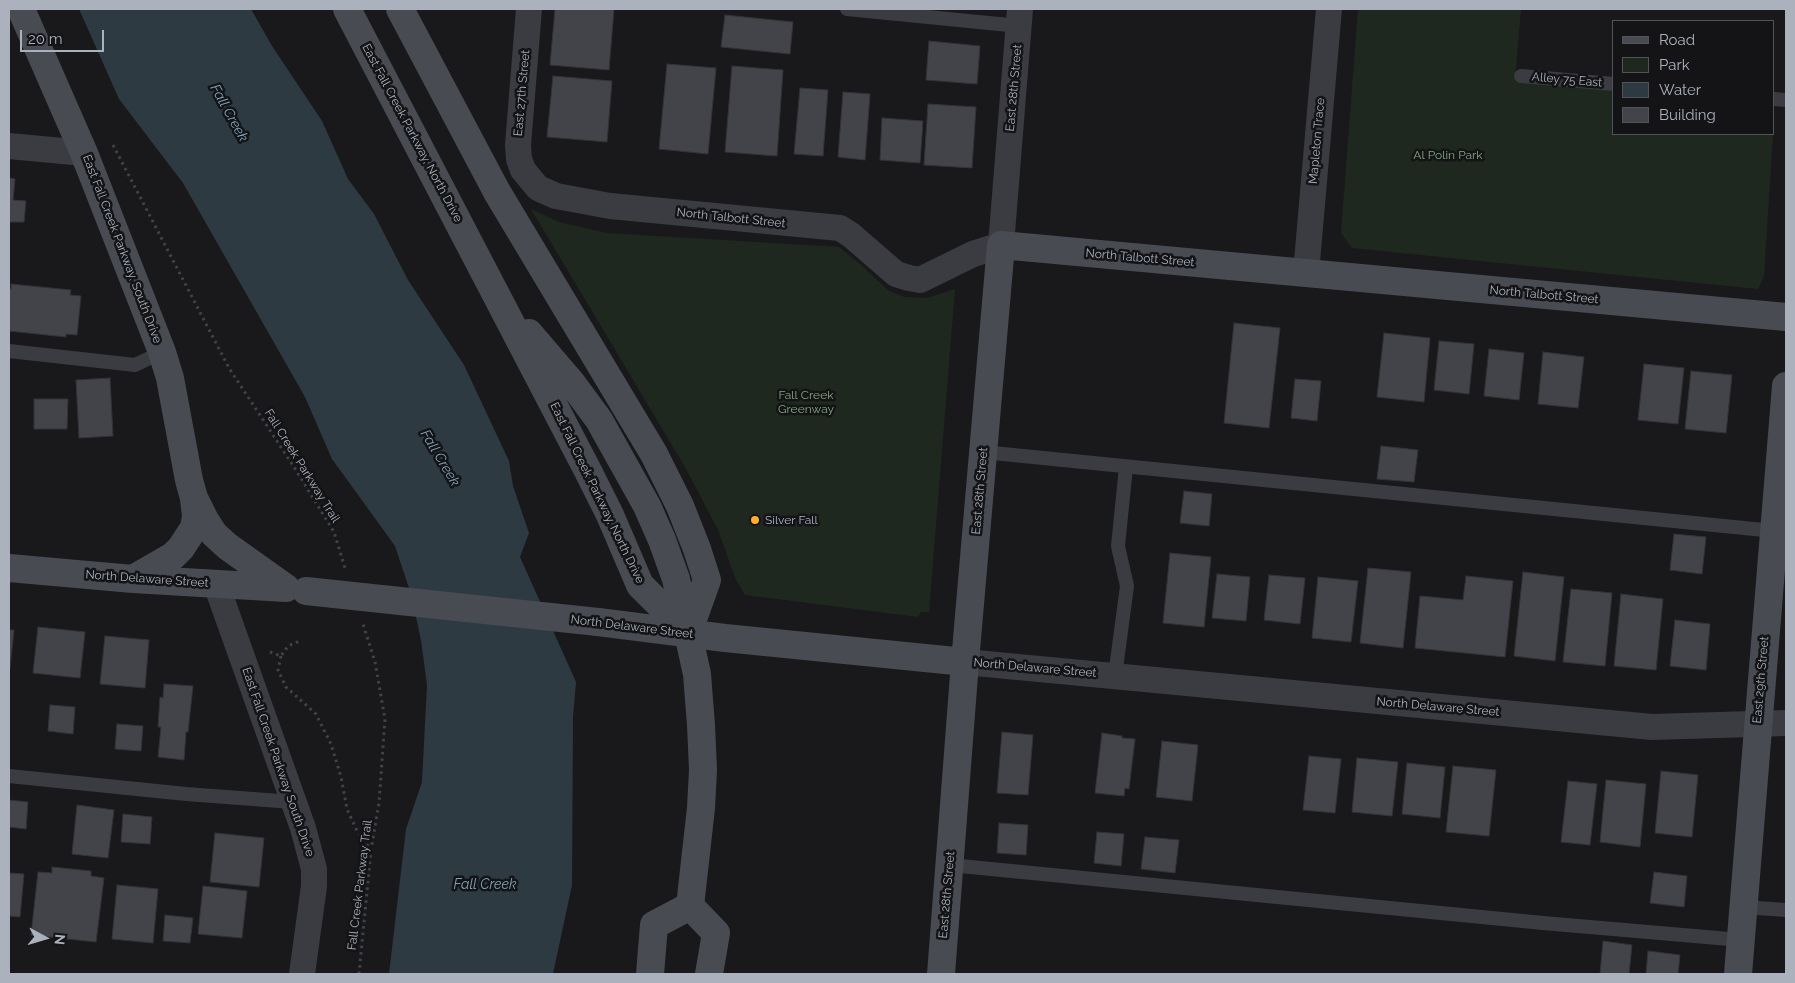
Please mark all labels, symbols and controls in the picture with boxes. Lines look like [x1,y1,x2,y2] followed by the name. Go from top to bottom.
[22,20,106,52] scale bar
[1612,20,1775,135] legend
[28,30,63,48] text: 20 m
[1659,31,1695,49] text: Road
[359,41,465,225] street label: East Fall Creek Parkway, North Drive
[1003,44,1025,132] street label: East 28th Street
[511,49,533,137] street label: East 27th Street
[1659,56,1690,74] text: Park
[1531,70,1603,90] street label: Alley 75 East
[206,81,252,145] water label: Fall Creek
[1659,81,1701,99] text: Water
[1306,97,1328,185] street label: Mapleton Trace
[1659,106,1716,124] text: Building
[1413,148,1483,162] park label: Al Polin Park
[79,153,165,345] street label: East Fall Creek Parkway, South Drive
[676,205,786,231] street label: North Talbott Street
[1085,246,1195,270] street label: North Talbott Street
[1489,283,1599,307] street label: North Talbott Street
[778,388,834,416] park label: Fall Creek Greenway
[547,400,647,586] street label: East Fall Creek Parkway, North Drive
[261,407,343,525] street label: Fall Creek Parkway Trail
[417,427,463,489] water label: Fall Creek
[969,447,991,535] street label: East 28th Street
[765,513,818,527] place label: Silver Fall
[749,514,761,526] marker: Silver Fall
[85,568,209,590] street label: North Delaware Street
[570,612,694,642] street label: North Delaware Street
[1750,636,1772,724] street label: East 29th Street
[973,655,1097,681] street label: North Delaware Street
[239,666,317,858] street label: East Fall Creek Parkway South Drive
[1376,694,1500,720] street label: North Delaware Street
[345,819,375,951] street label: Fall Creek Parkway Trail
[936,851,958,939] street label: East 28th Street
[453,877,517,893] water label: Fall Creek
[20,913,70,963] north arrow
[51,933,68,946] text: N

